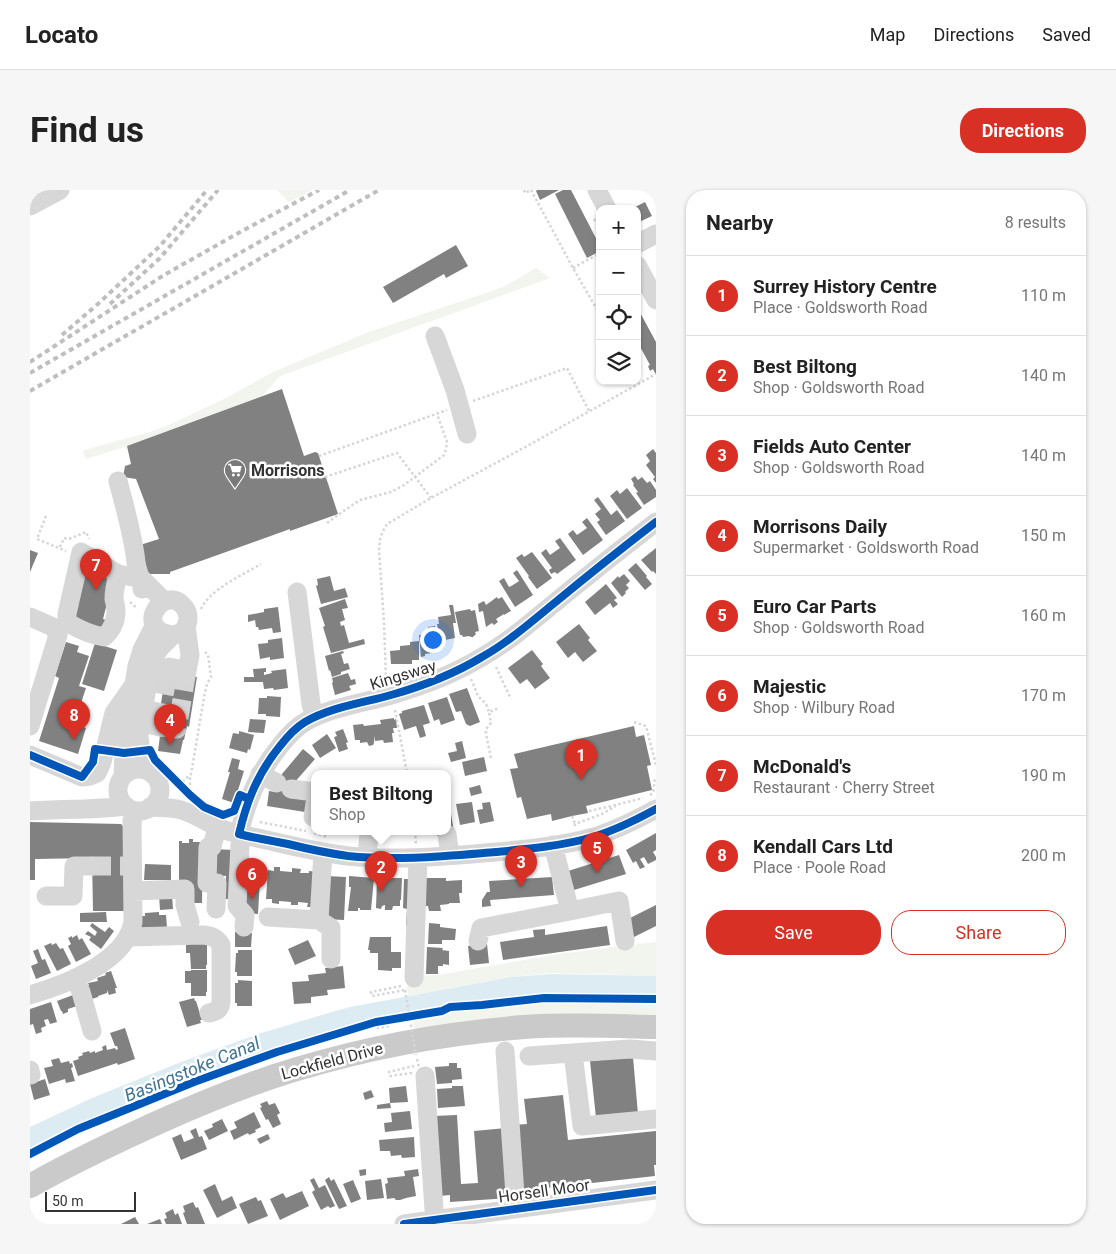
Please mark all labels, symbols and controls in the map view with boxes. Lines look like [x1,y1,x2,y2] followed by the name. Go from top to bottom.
[25,21,98,49] text: Locato
[870,24,905,45] text: Map
[933,24,1014,45] text: Directions
[1042,24,1091,45] text: Saved
[960,108,1086,153] button: Directions
[30,110,144,151] text: Find us
[596,205,641,385] map controls
[596,205,641,250] button: +
[706,211,773,235] text: Nearby
[1005,213,1066,232] text: 8 results
[596,250,641,295] button: −
[753,275,937,298] text: Surrey History Centre
[717,286,727,305] text: 1
[1021,286,1066,305] text: 110 m
[596,295,641,340] button: locate
[753,298,928,317] text: Place · Goldsworth Road
[596,340,641,385] button: layers
[753,355,857,378] text: Best Biltong
[717,366,727,385] text: 2
[1021,366,1066,385] text: 140 m
[753,378,924,397] text: Shop · Goldsworth Road
[753,435,911,458] text: Fields Auto Center
[717,446,727,465] text: 3
[1021,446,1066,465] text: 140 m
[223,458,247,489] supermarket icon: Morrisons
[753,458,924,477] text: Shop · Goldsworth Road
[251,461,324,480] place label: Morrisons
[753,515,887,538] text: Morrisons Daily
[717,526,727,545] text: 4
[1021,526,1066,545] text: 150 m
[753,538,979,557] text: Supermarket · Goldsworth Road
[80,549,112,590] pin: 7
[753,595,877,618] text: Euro Car Parts
[717,606,727,625] text: 5
[1021,606,1066,625] text: 160 m
[753,618,924,637] text: Shop · Goldsworth Road
[420,627,446,653] your location
[368,656,439,694] street label: Kingsway
[753,675,826,698] text: Majestic
[717,686,727,705] text: 6
[1021,686,1066,705] text: 170 m
[753,698,895,717] text: Shop · Wilbury Road
[58,699,90,740] pin: 8
[154,704,186,745] pin: 4
[565,739,597,780] pin: 1
[753,755,851,778] text: McDonald's
[717,766,727,785] text: 7
[1021,766,1066,785] text: 190 m
[311,770,451,835] popup
[753,778,935,797] text: Restaurant · Cherry Street
[329,782,433,805] text: Best Biltong
[329,805,365,824] text: Shop
[581,832,613,873] pin: 5
[753,835,893,858] text: Kendall Cars Ltd
[505,846,537,887] pin: 3
[717,846,727,865] text: 8
[1021,846,1066,865] text: 200 m
[365,851,397,892] pin: 2
[236,858,268,899] pin: 6
[753,858,886,877] text: Place · Poole Road
[706,910,881,955] button: Save
[891,910,1066,955] button: Share
[121,1032,263,1106] water label: Basingstoke Canal
[279,1038,385,1084] street label: Lockfield Drive
[497,1175,591,1207] street label: Horsell Moor
[45,1189,136,1212] scale bar
[52,1193,84,1209] text: 50 m

